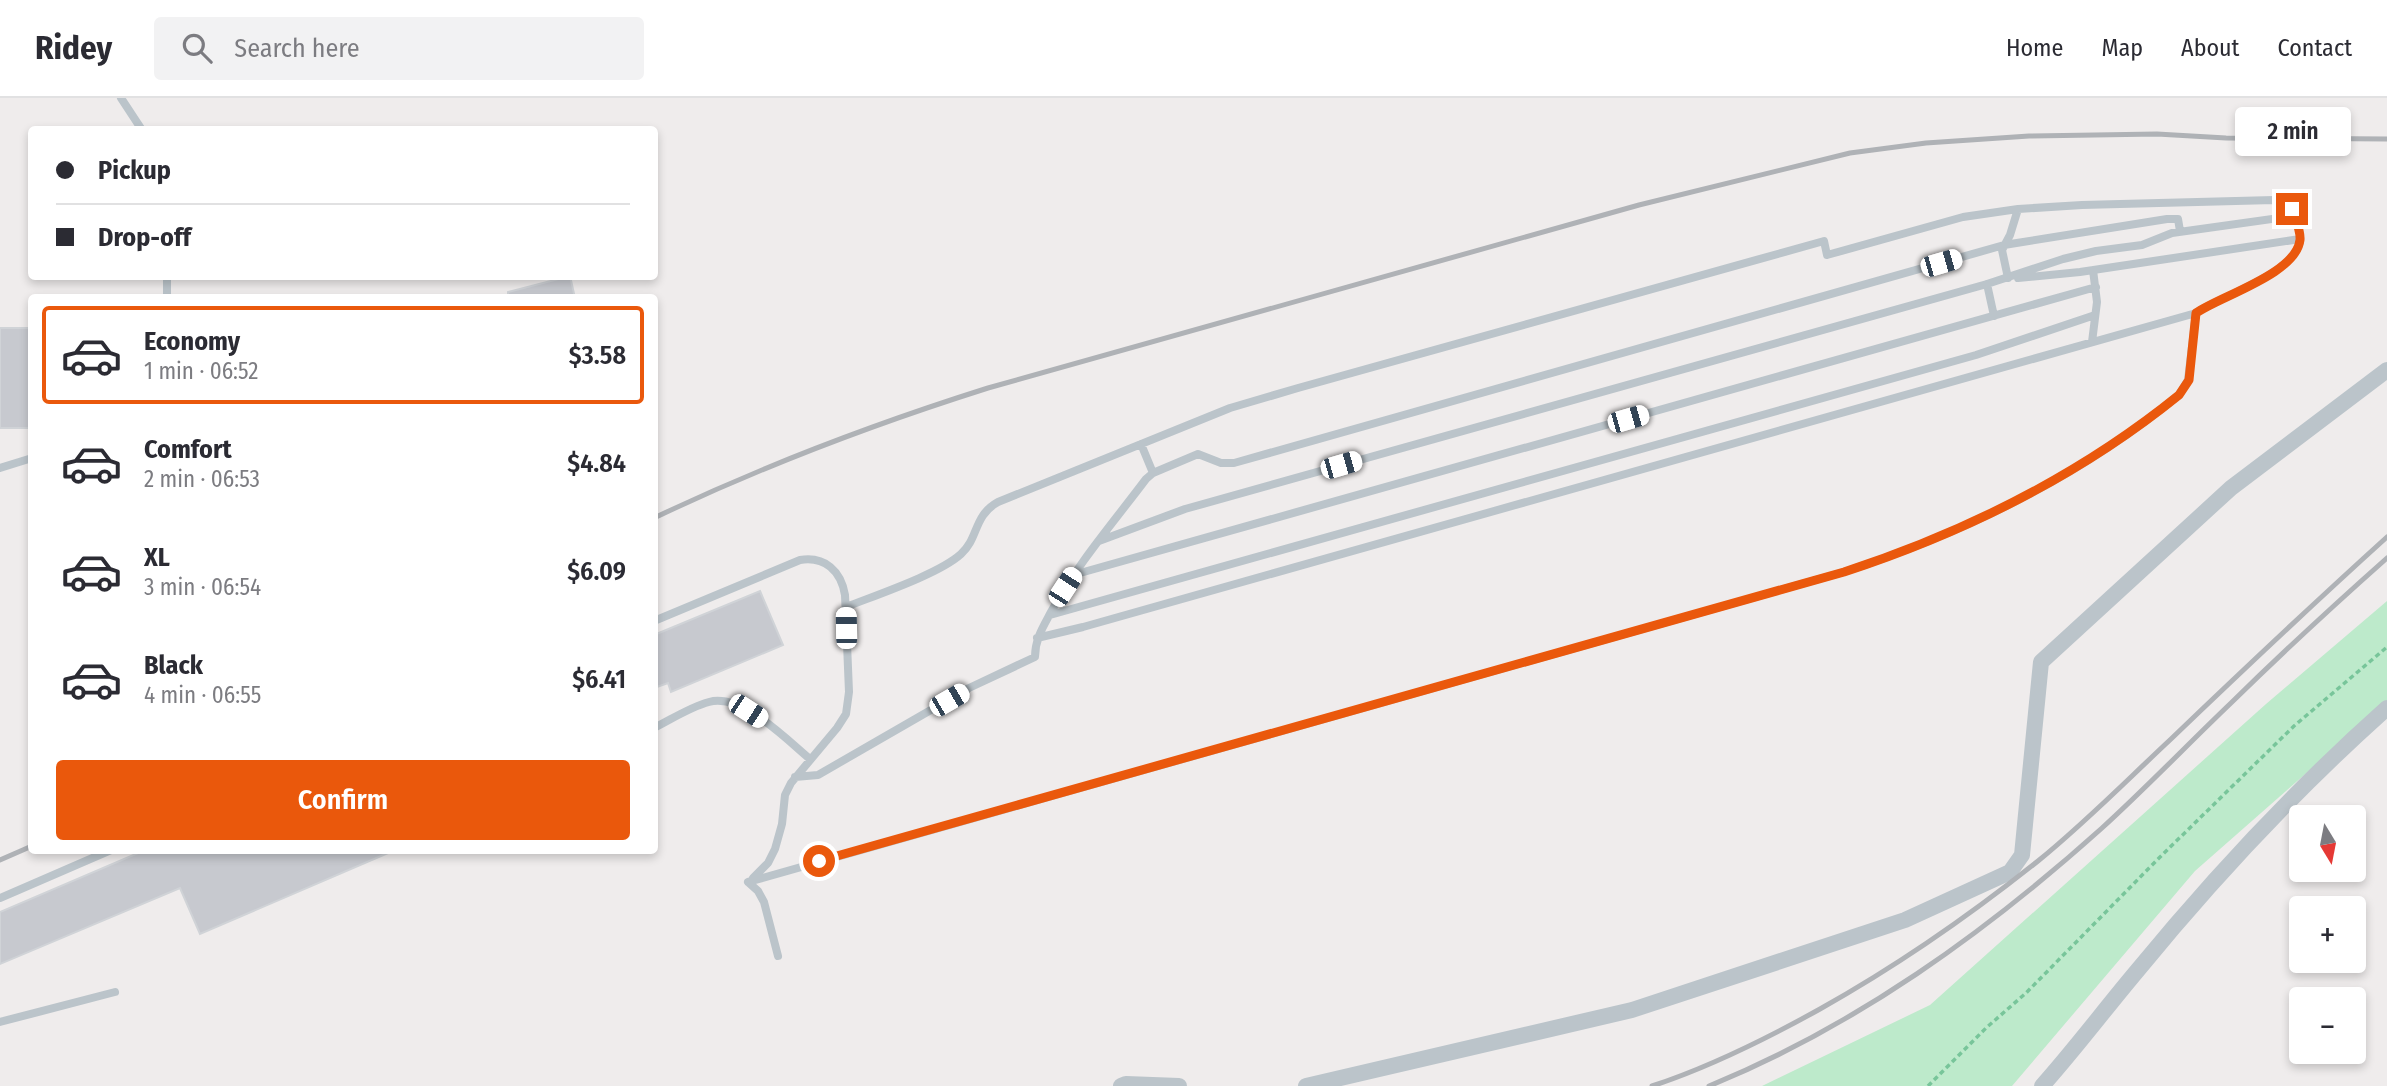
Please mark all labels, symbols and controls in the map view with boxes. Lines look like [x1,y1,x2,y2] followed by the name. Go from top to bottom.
[154,17,644,80] search box
[35,28,112,68] text: Ridey
[178,29,216,67] icon: search
[234,33,360,64] text: Search here
[2006,34,2063,62] text: Home
[2101,34,2143,62] text: Map
[2181,34,2239,62] text: About
[2277,34,2352,62] text: Contact
[2234,108,2350,156] callout: 2 min
[2267,117,2319,145] text: 2 min
[98,155,171,186] text: Pickup
[2276,193,2308,225] route end
[98,222,191,253] text: Drop-off
[1918,247,1965,279] car
[60,324,123,387] icon: car
[144,326,240,357] text: Economy
[569,340,626,371] text: $3.58
[144,357,259,385] text: 1 min · 06:52
[1605,403,1652,435] car
[60,432,123,495] icon: car
[144,434,232,465] text: Comfort
[567,448,626,479] text: $4.84
[1318,449,1365,481] car
[144,465,260,493] text: 2 min · 06:53
[60,540,123,603] icon: car
[144,542,170,573] text: XL
[567,556,626,587] text: $6.09
[1045,564,1086,610] car
[144,573,261,601] text: 3 min · 06:54
[836,607,857,649] car
[60,648,123,711] icon: car
[144,650,203,681] text: Black
[572,664,626,695] text: $6.41
[926,680,973,720] car
[144,681,261,709] text: 4 min · 06:55
[725,691,772,731] car
[56,760,630,840] button: Confirm
[2289,805,2366,882] north arrow
[2289,805,2366,1064] map controls
[803,845,835,877] route start
[2289,896,2366,973] button: +
[2289,987,2366,1064] button: −

